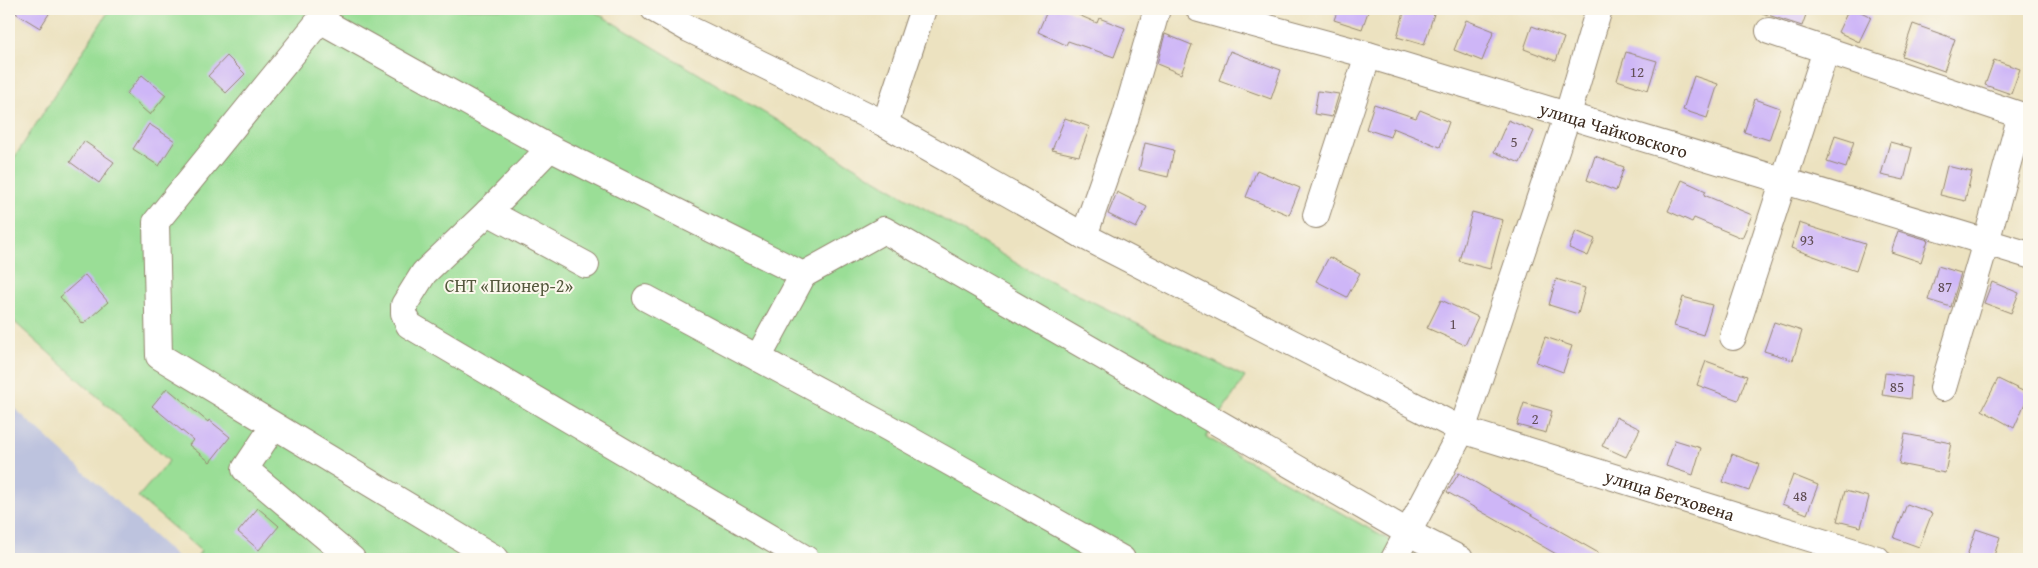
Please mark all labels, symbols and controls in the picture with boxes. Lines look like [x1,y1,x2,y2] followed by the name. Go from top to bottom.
[1630,61,1644,82] house number: 12
[1535,94,1691,165] street label: улица Чайковского
[1510,131,1518,152] house number: 5
[1800,229,1814,250] house number: 93
[445,272,573,299] park label: СНТ «Пионер-2»
[1938,276,1952,297] house number: 87
[1449,313,1457,334] house number: 1
[1890,376,1904,397] house number: 85
[1531,408,1539,429] house number: 2
[1601,461,1739,528] street label: улица Бетховена
[1793,485,1807,506] house number: 48

